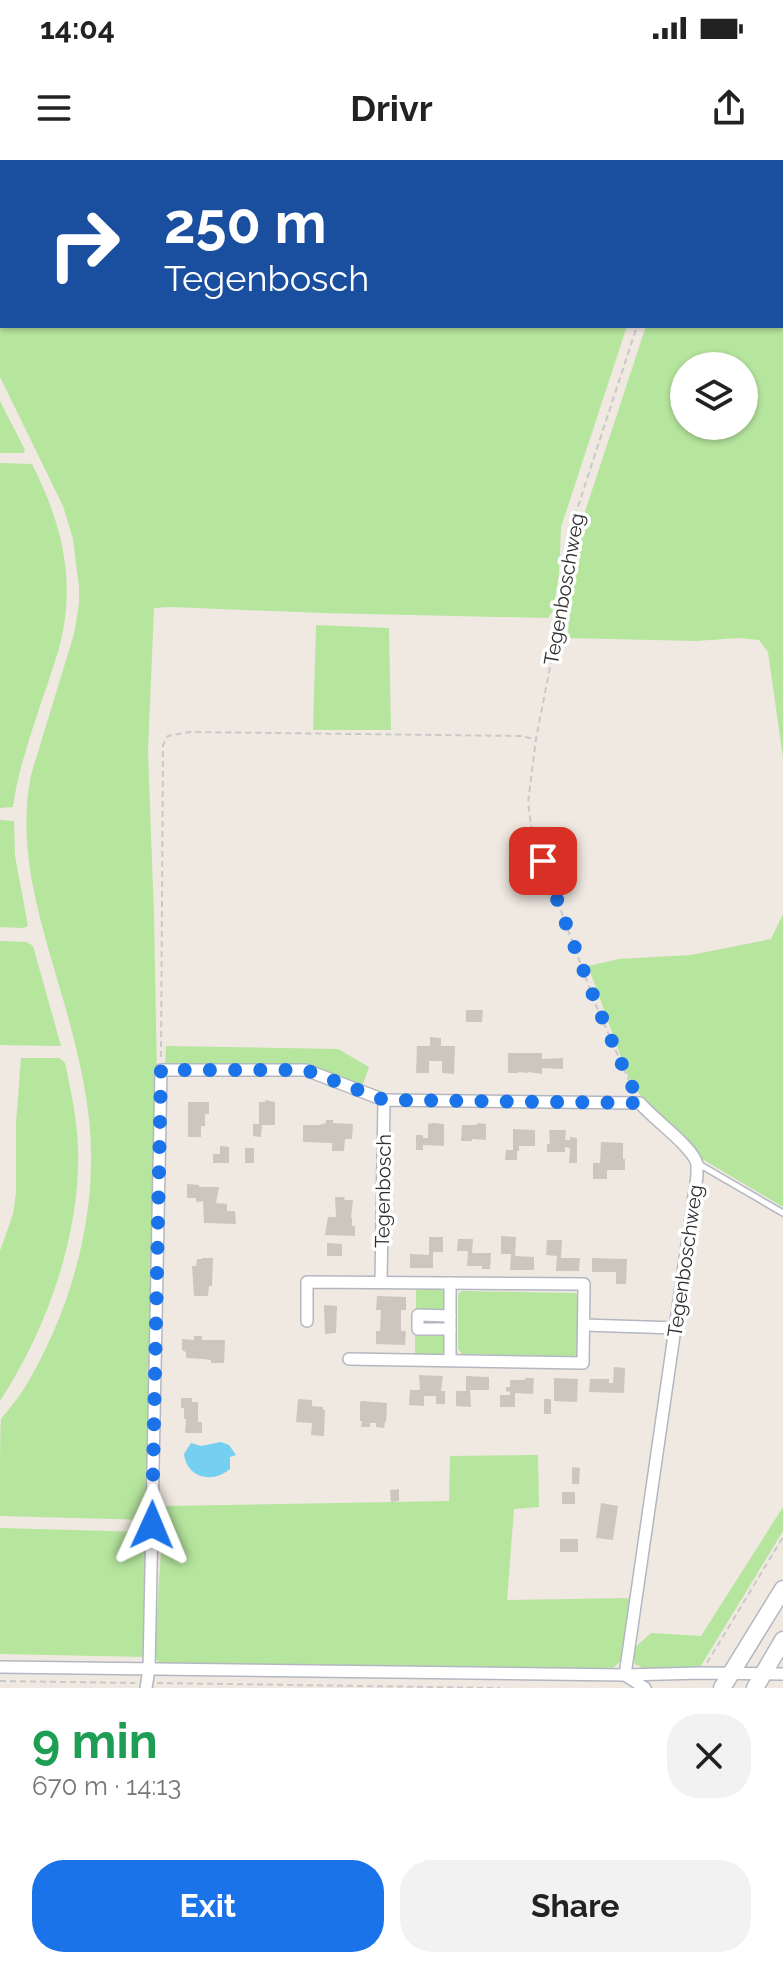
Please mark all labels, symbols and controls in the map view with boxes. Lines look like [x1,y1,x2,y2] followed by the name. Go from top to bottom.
[40,11,115,46] text: 14:04
[32,86,76,130] icon: menu
[707,86,751,130] icon: share
[350,87,433,129] text: Drivr
[164,190,327,256] text: 250 m
[32,192,136,296] icon: right
[164,257,369,299] text: Tegenbosch
[670,352,758,440] map controls
[670,352,758,440] button: layers
[539,511,589,667] street label: Tegenboschweg
[509,827,577,895] pin
[521,839,565,883] icon: arrive
[370,1134,396,1248] street label: Tegenbosch
[662,1183,708,1339] street label: Tegenboschweg
[110,1483,194,1567] position arrow
[32,1713,158,1769] text: 9 min
[667,1714,751,1798] button: close
[32,1771,181,1801] text: 670 m · 14:13
[32,1860,384,1952] button: Exit
[400,1860,751,1952] button: Share

